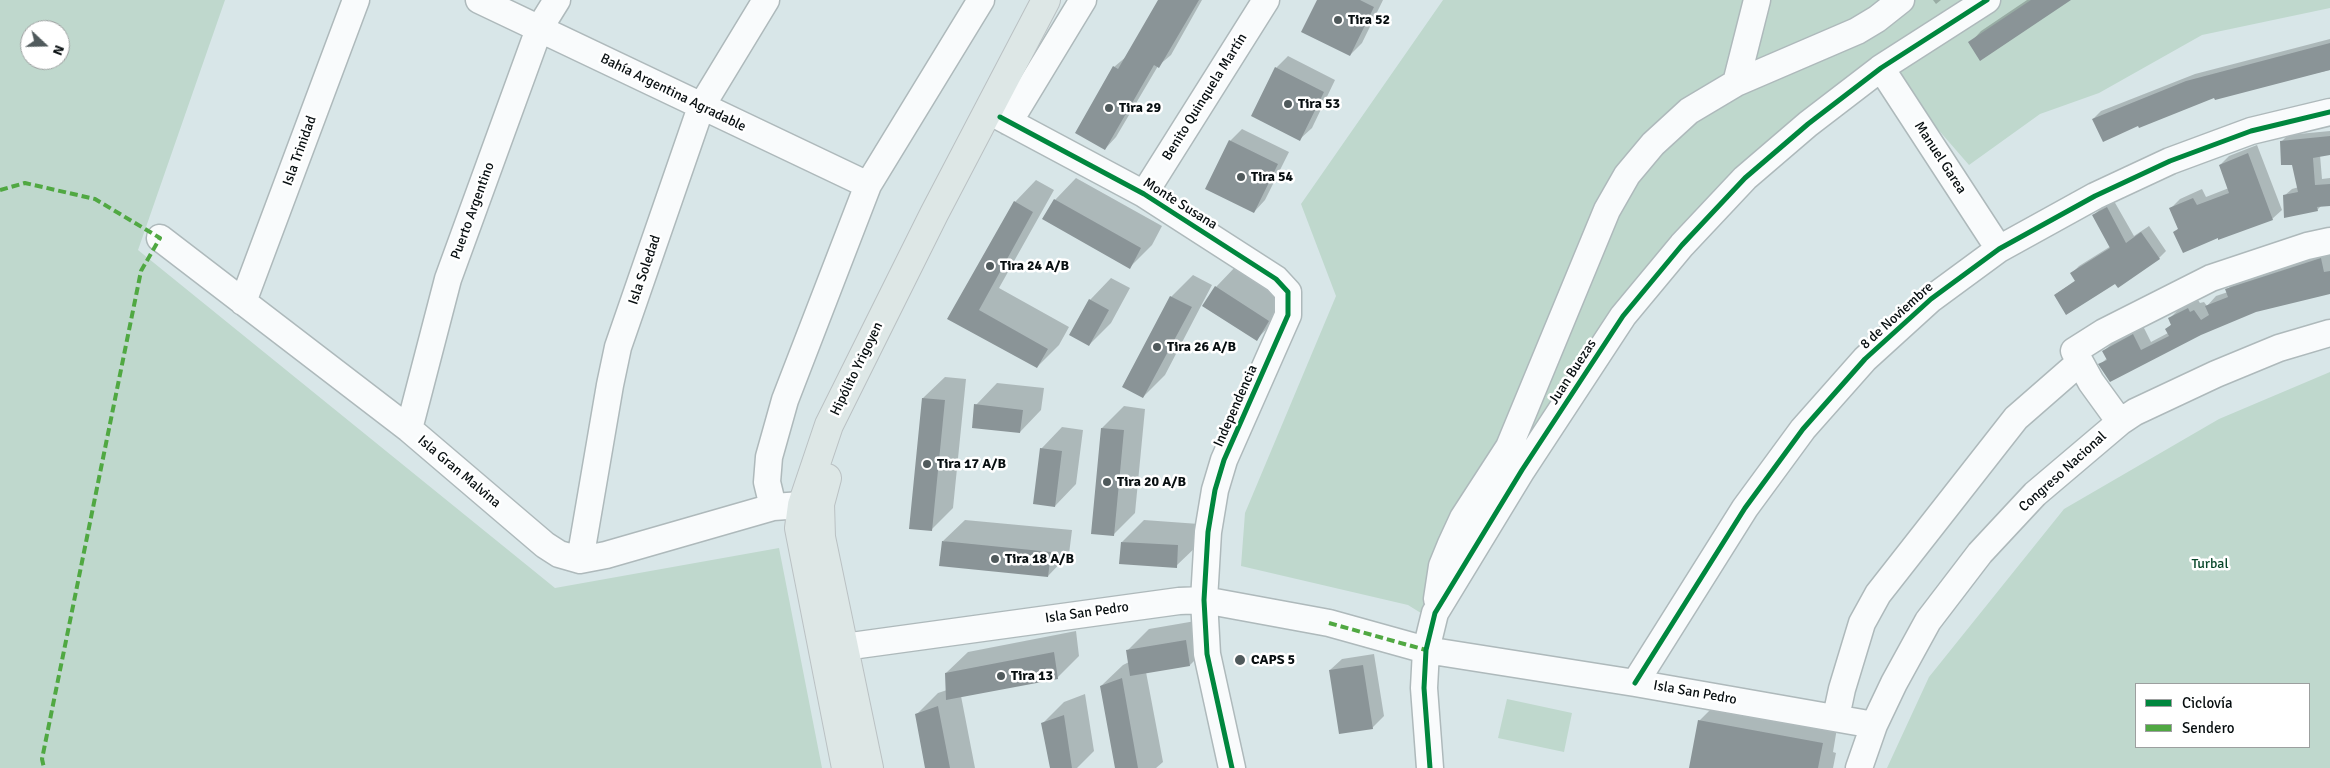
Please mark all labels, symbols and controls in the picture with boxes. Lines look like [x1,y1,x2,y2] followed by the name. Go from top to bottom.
[1348,12,1390,28] place label: Tira 52
[1332,14,1344,26] marker: Tira 52
[20,20,70,70] north arrow
[1159,30,1251,164] street label: Benito Quinquela Martín
[49,43,68,58] text: N
[597,50,749,136] street label: Bahía Argentina Agradable
[1298,96,1340,112] place label: Tira 53
[1282,98,1294,110] marker: Tira 53
[1119,100,1161,116] place label: Tira 29
[1103,102,1115,114] marker: Tira 29
[280,114,320,188] street label: Isla Trinidad
[1910,119,1970,197] street label: Manuel Garea
[448,160,498,262] street label: Puerto Argentino
[1251,169,1293,185] place label: Tira 54
[1235,171,1247,183] marker: Tira 54
[1140,174,1220,234] street label: Monte Susana
[625,233,665,307] street label: Isla Soledad
[1000,258,1069,274] place label: Tira 24 A/B
[984,260,996,272] marker: Tira 24 A/B
[1857,279,1937,353] street label: 8 de Noviembre
[827,319,887,419] street label: Hipólito Yrigoyen
[1546,336,1600,408] street label: Juan Buezas
[1167,339,1236,355] place label: Tira 26 A/B
[1151,341,1163,353] marker: Tira 26 A/B
[1210,362,1262,450] street label: Independencia
[2016,428,2110,516] street label: Congreso Nacional
[414,432,504,512] street label: Isla Gran Malvina
[937,456,1006,472] place label: Tira 17 A/B
[921,458,933,470] marker: Tira 17 A/B
[1117,474,1186,490] place label: Tira 20 A/B
[1101,476,1113,488] marker: Tira 20 A/B
[1005,551,1074,567] place label: Tira 18 A/B
[989,553,1001,565] marker: Tira 18 A/B
[2191,556,2229,572] park label: Turbal
[1044,599,1130,627] street label: Isla San Pedro
[1251,652,1295,668] place label: CAPS 5
[1233,653,1247,667] marker: CAPS 5
[1011,668,1053,684] place label: Tira 13
[995,670,1007,682] marker: Tira 13
[1652,677,1738,709] street label: Isla San Pedro
[2135,683,2310,748] legend
[2182,694,2233,712] text: Ciclovía
[2182,719,2235,737] text: Sendero

